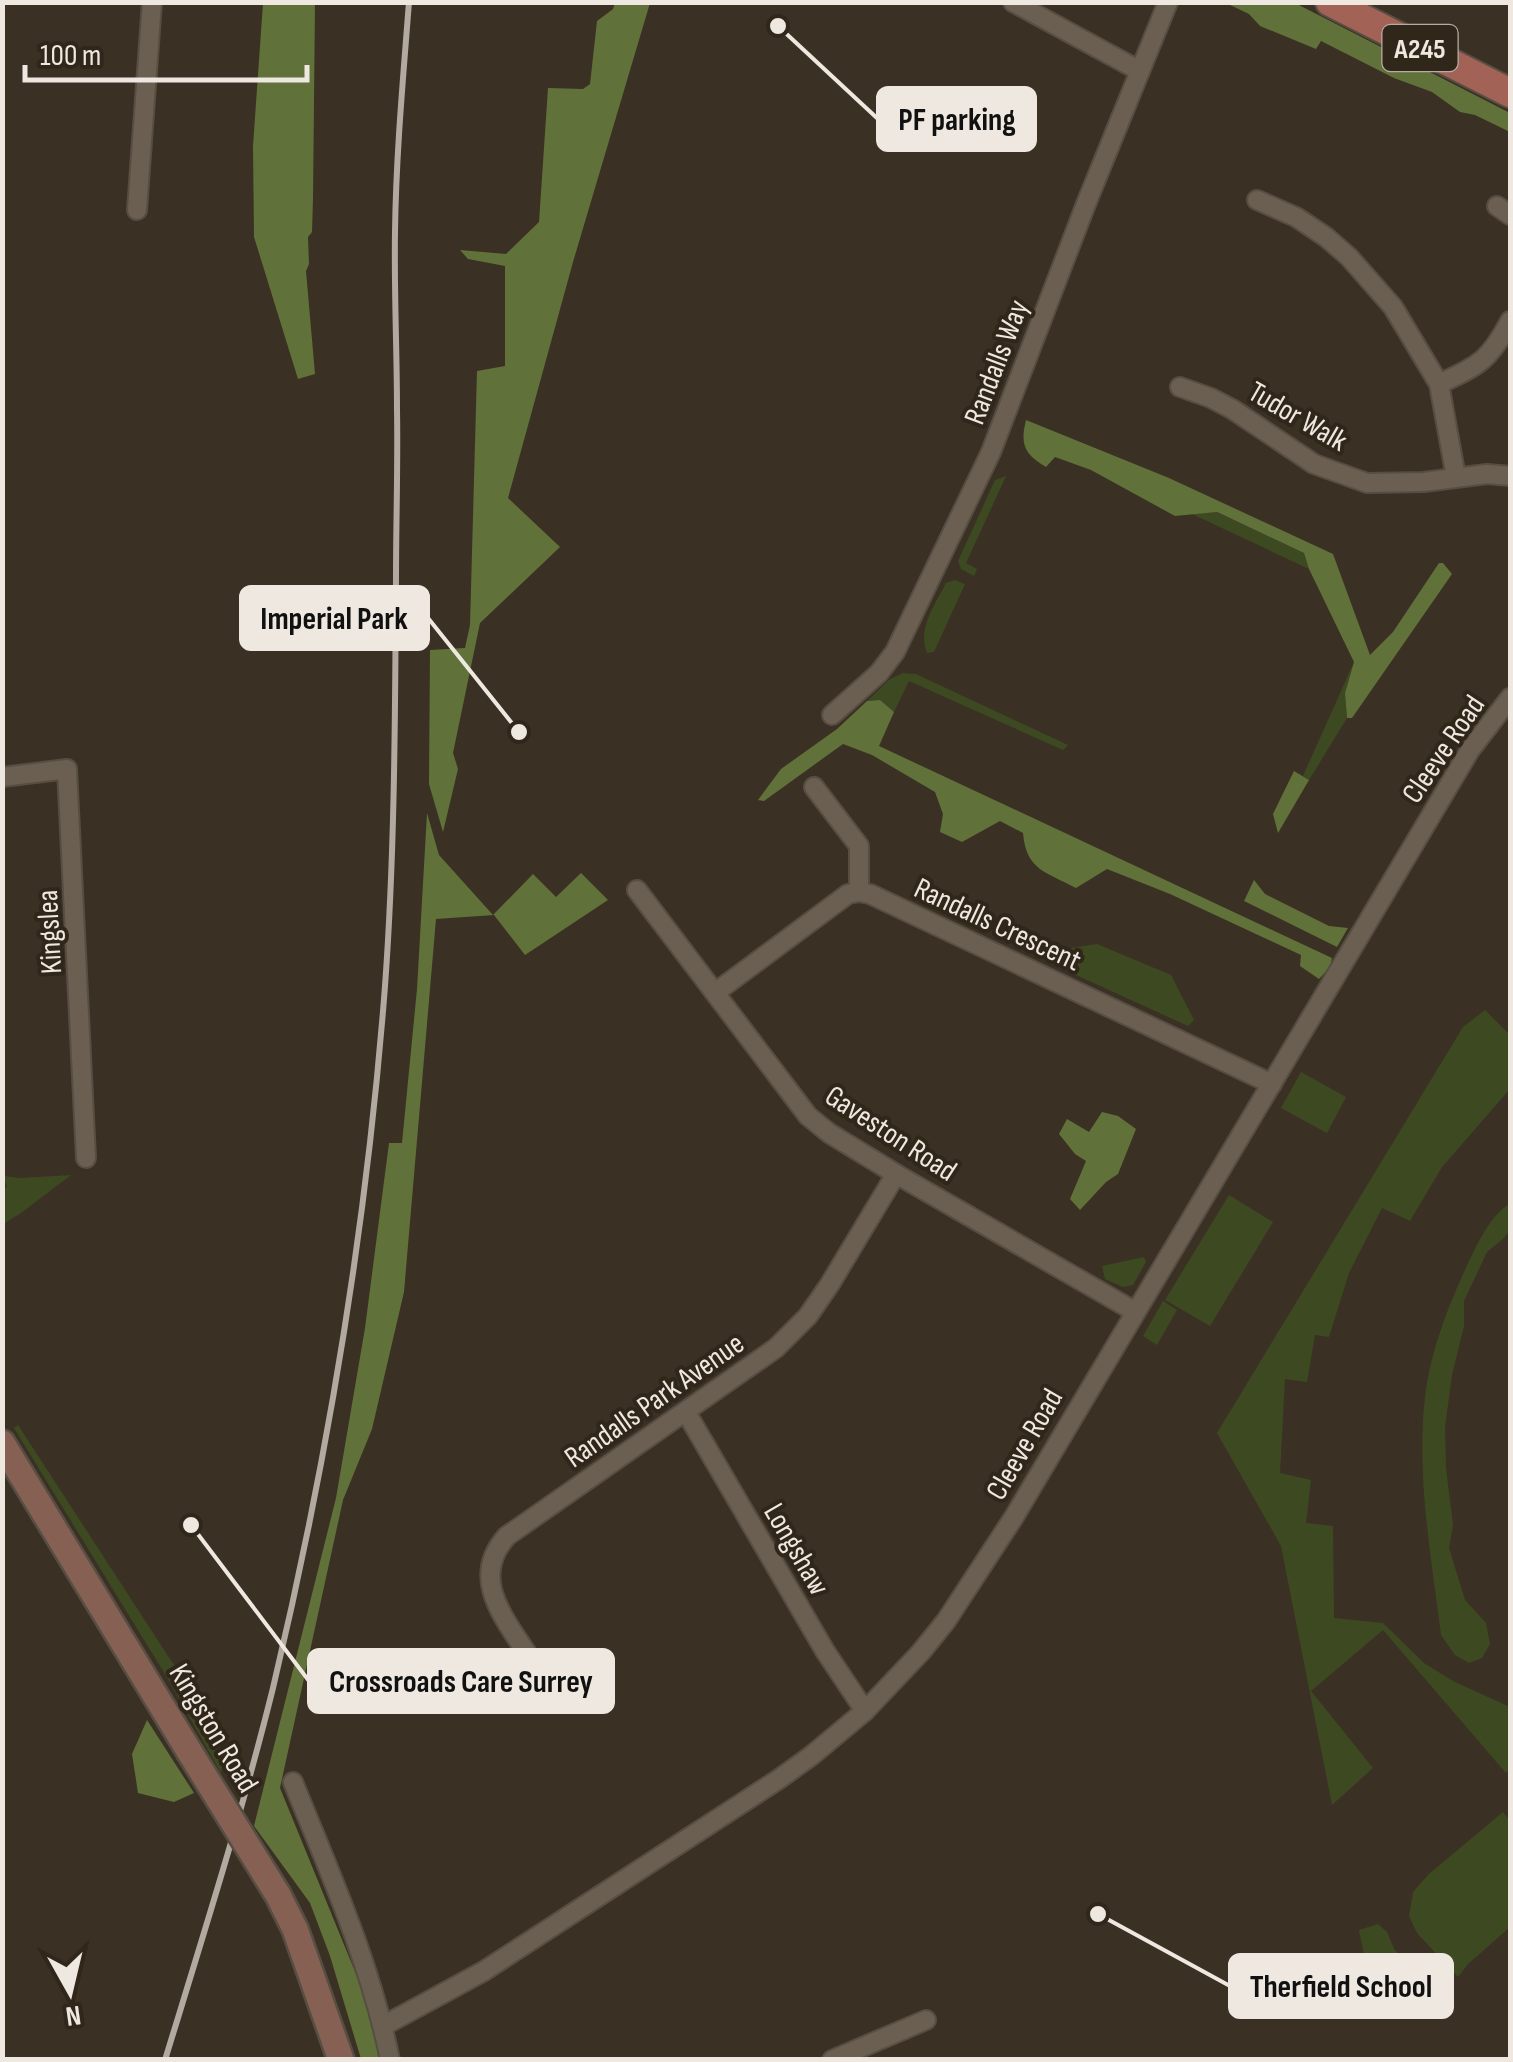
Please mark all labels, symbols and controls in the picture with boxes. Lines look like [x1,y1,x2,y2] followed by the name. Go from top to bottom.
[25,20,308,82] scale bar
[1382,25,1458,71] road number: A245
[40,38,101,74] text: 100 m
[878,88,1035,150] callout: PF parking
[898,101,1016,140] text: PF parking
[957,295,1037,430] street label: Randalls Way
[1242,374,1354,460] street label: Tudor Walk
[241,587,428,649] callout: Imperial Park
[260,600,408,639] text: Imperial Park
[1395,689,1493,810] street label: Cleeve Road
[908,871,1087,979] street label: Randalls Crescent
[30,889,70,975] street label: Kingslea
[818,1078,963,1190] street label: Gaveston Road
[558,1326,751,1476] street label: Randalls Park Avenue
[979,1383,1071,1506] street label: Cleeve Road
[756,1497,837,1602] street label: Longshaw
[309,1650,613,1712] callout: Crossroads Care Surrey
[161,1658,266,1799] street label: Kingston Road
[329,1663,593,1702] text: Crossroads Care Surrey
[20,1942,120,2042] north arrow
[1230,1955,1452,2017] callout: Therfield School
[1250,1968,1432,2007] text: Therfield School
[64,1998,83,2033] text: N

